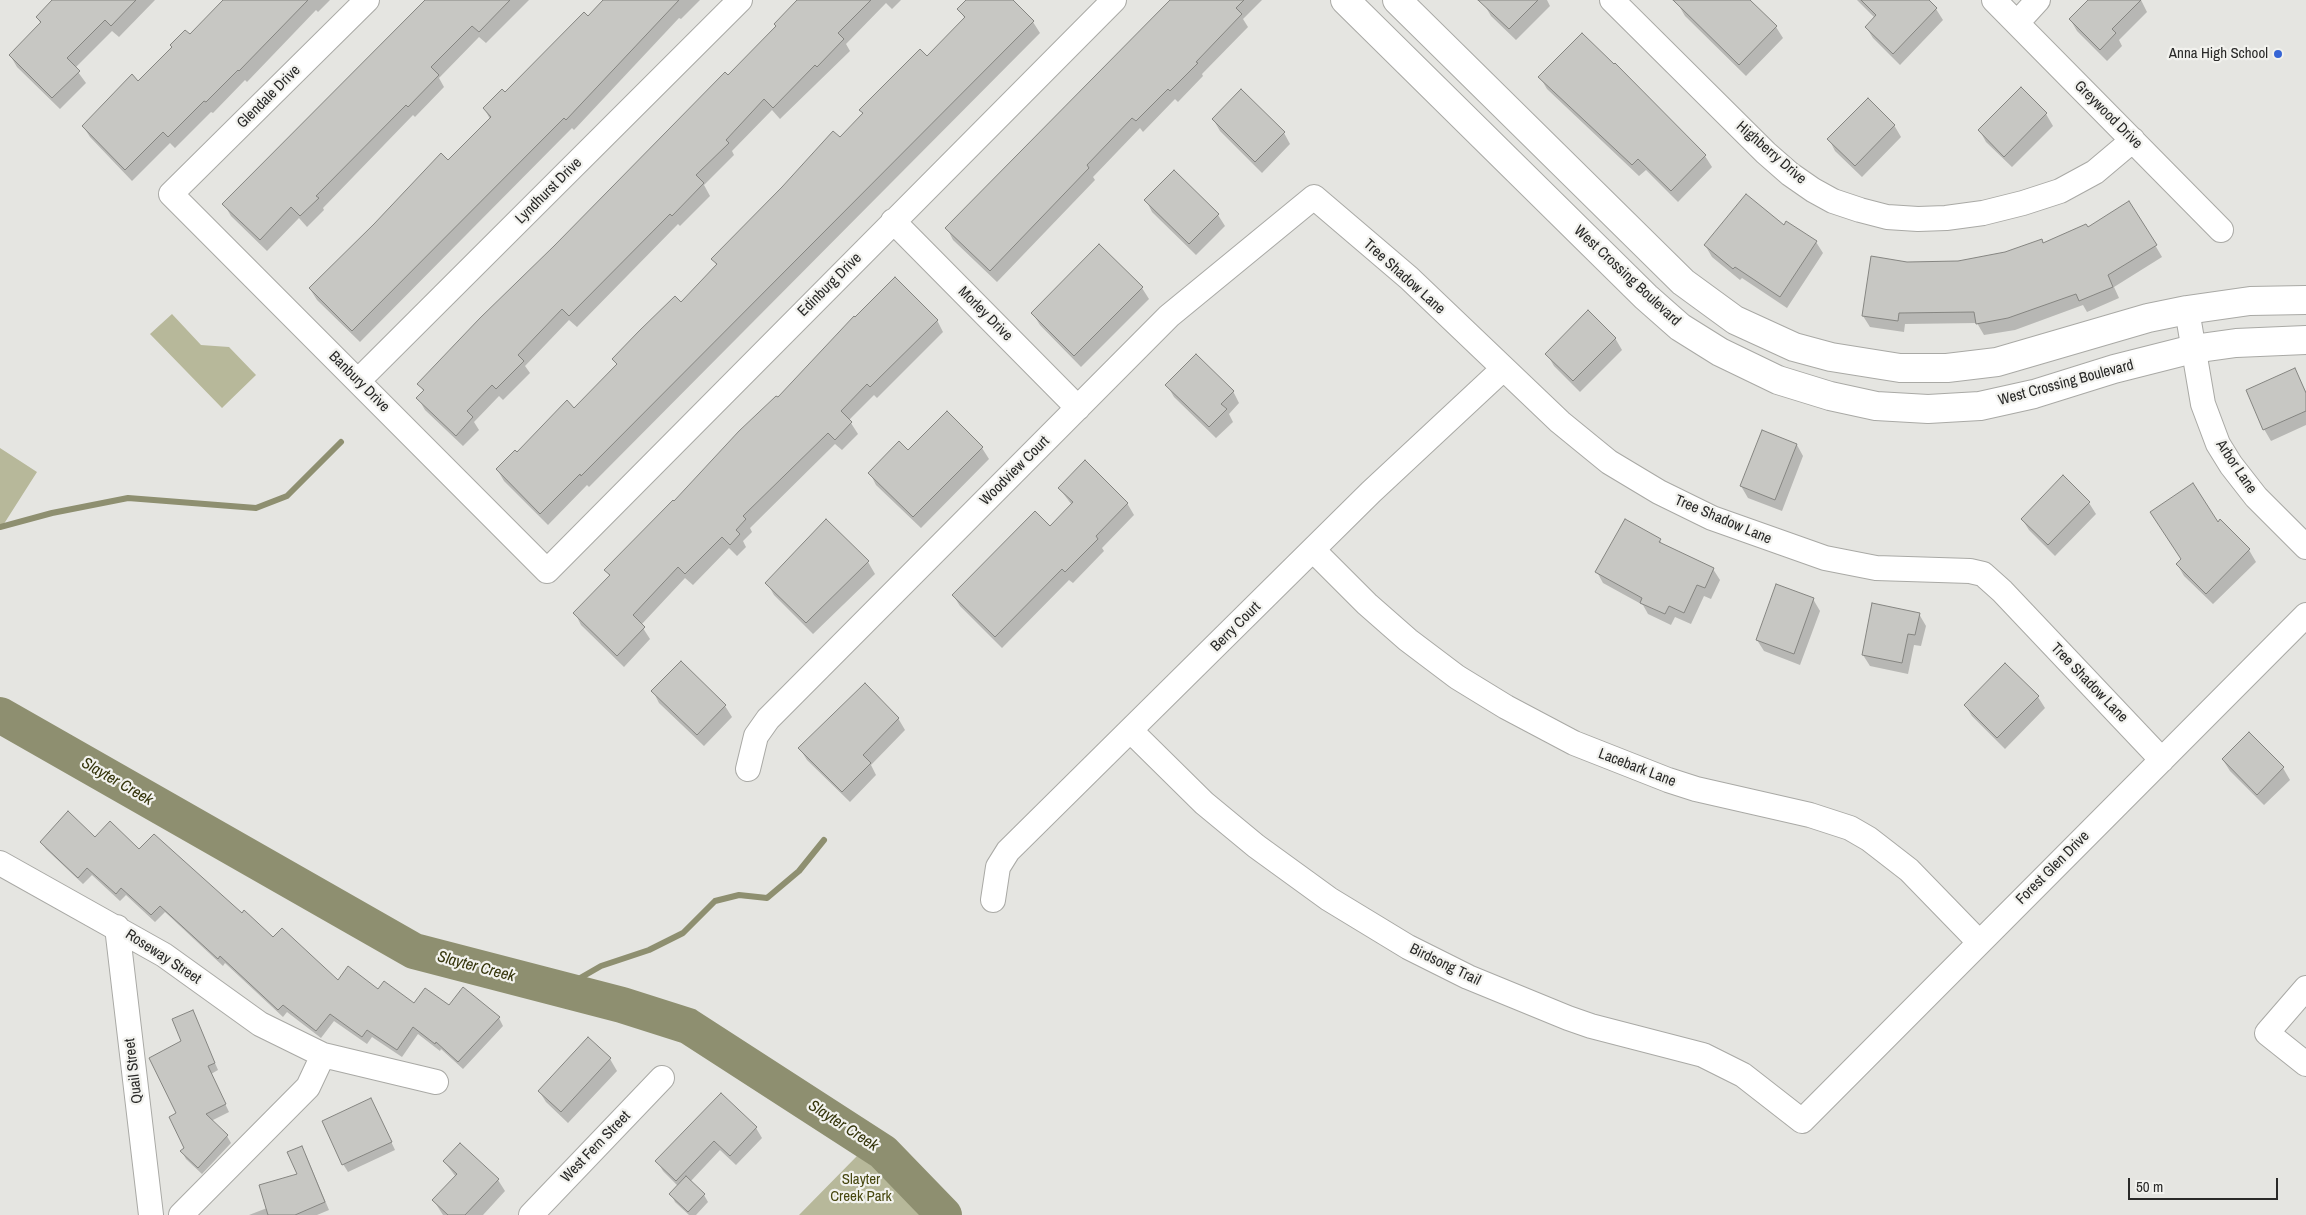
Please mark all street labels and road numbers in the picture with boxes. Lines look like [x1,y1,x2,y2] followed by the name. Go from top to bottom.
[234,62,304,132] street label: Glendale Drive
[2070,77,2146,153] street label: Greywood Drive
[1732,118,1810,188] street label: Highberry Drive
[512,154,586,228] street label: Lyndhurst Drive
[1570,222,1684,330] street label: West Crossing Boulevard
[1360,236,1448,318] street label: Tree Shadow Lane
[794,249,866,321] street label: Edinburg Drive
[954,283,1016,345] street label: Morley Drive
[325,348,393,416] street label: Banbury Drive
[1996,356,2136,410] street label: West Crossing Boulevard
[977,433,1053,509] street label: Woodview Court
[2212,437,2260,497] street label: Arbor Lane
[1672,491,1774,549] street label: Tree Shadow Lane
[1207,598,1265,656] street label: Berry Court
[2047,640,2131,726] street label: Tree Shadow Lane
[1596,745,1678,791] street label: Lacebark Lane
[2013,828,2093,908] street label: Forest Glen Drive
[122,926,204,988] street label: Roseway Street
[1407,940,1483,990] street label: Birdsong Trail
[121,1037,147,1105] street label: Quail Street
[558,1108,634,1186] street label: West Fern Street

